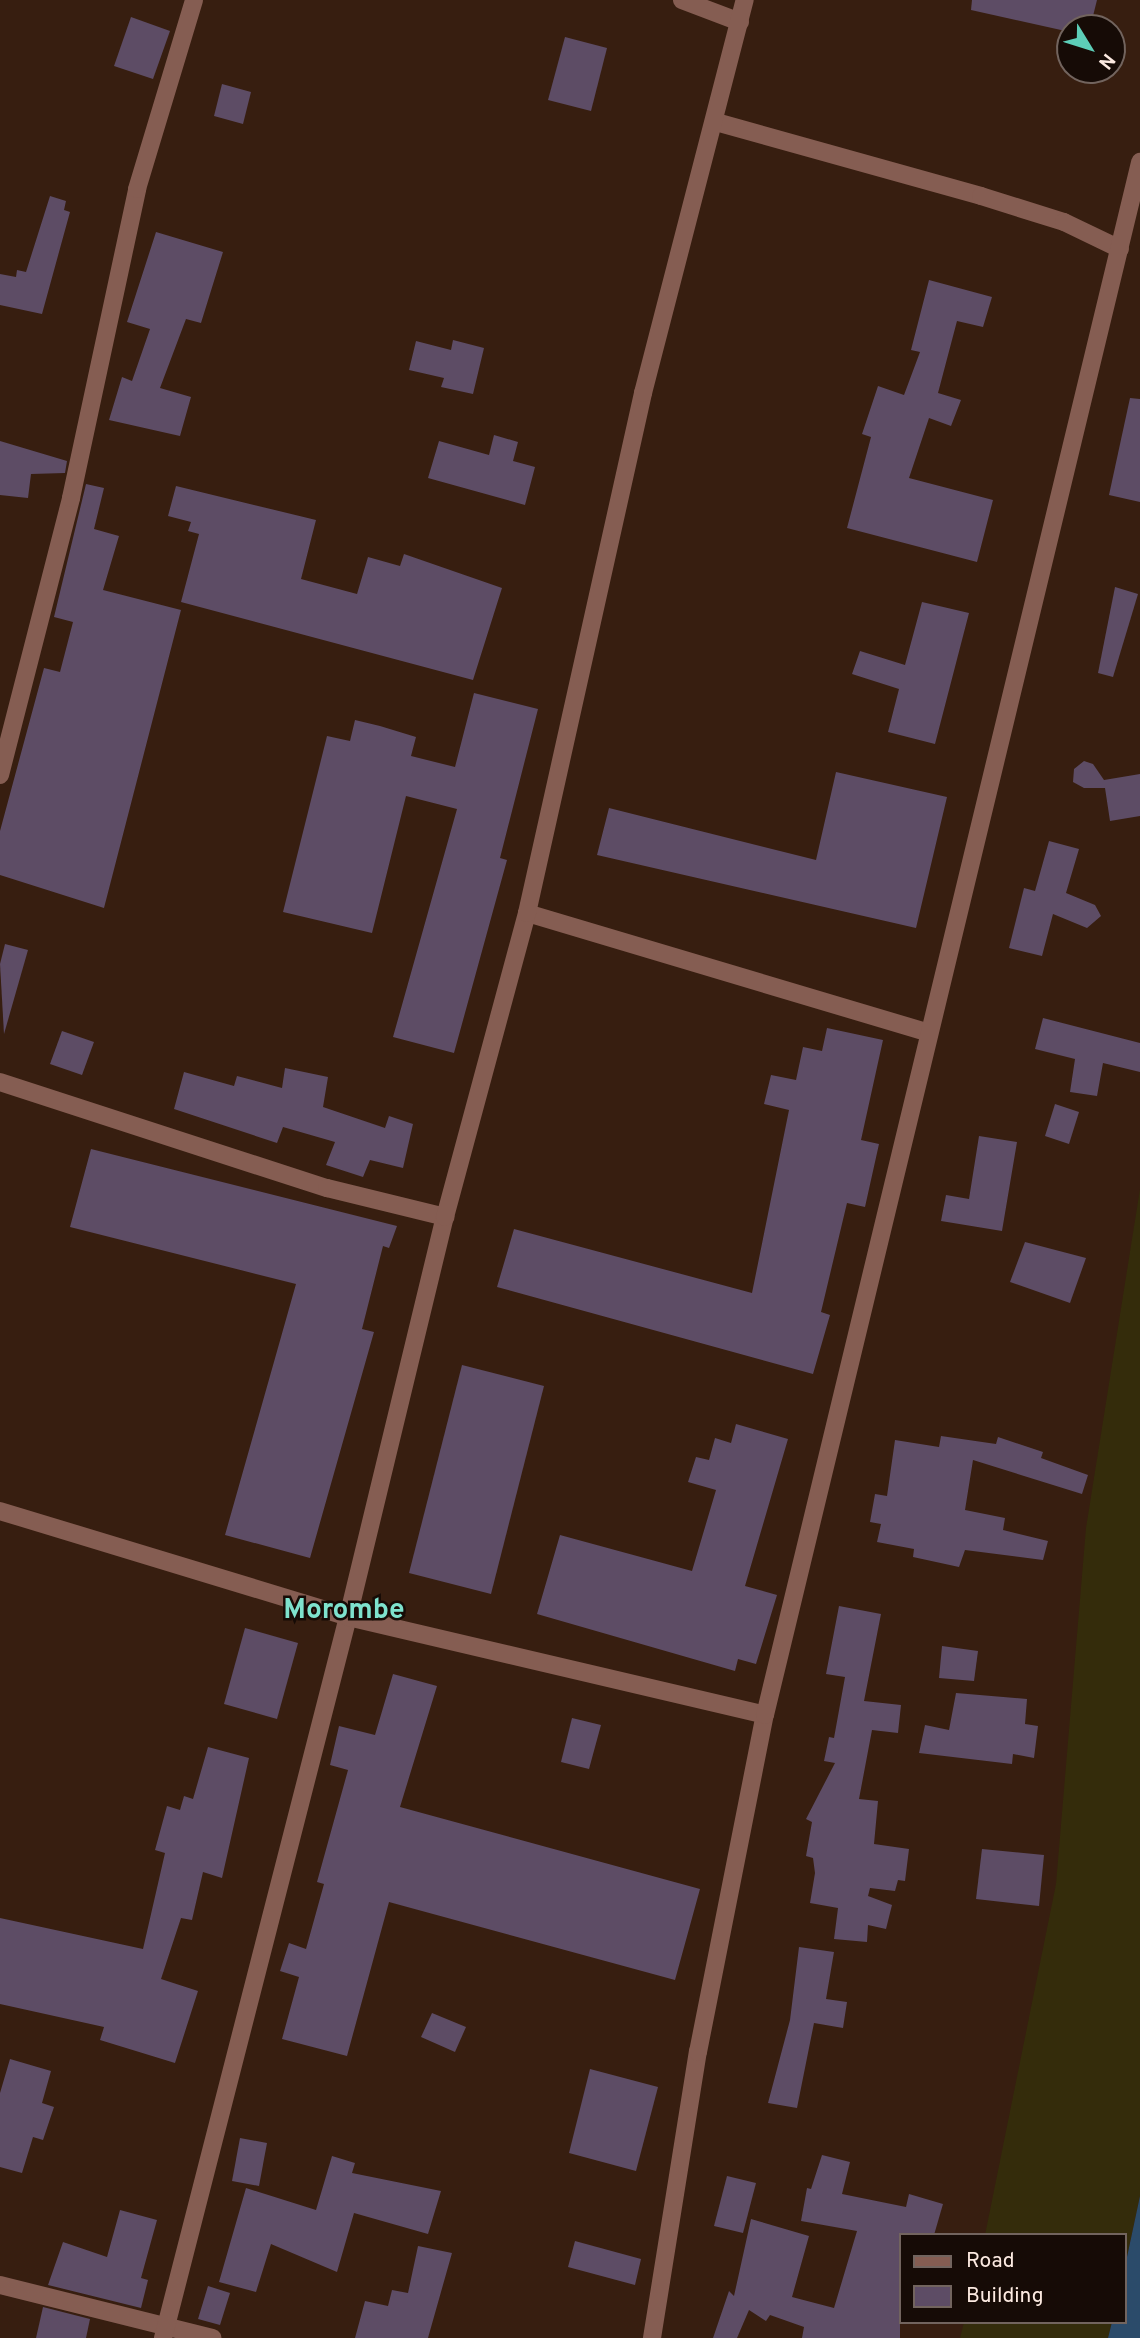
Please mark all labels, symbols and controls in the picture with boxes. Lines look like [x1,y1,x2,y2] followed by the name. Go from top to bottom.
[1056,14,1126,84] north arrow
[1092,48,1120,73] text: N
[283,1594,405,1628] district label: Morombe
[898,2233,1126,2324] legend
[966,2248,1015,2275] text: Road
[966,2283,1044,2310] text: Building

